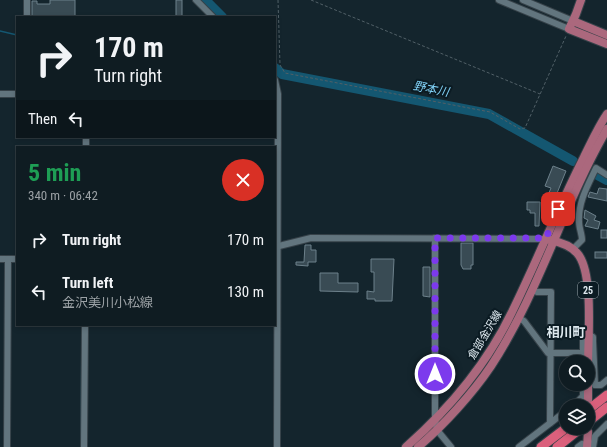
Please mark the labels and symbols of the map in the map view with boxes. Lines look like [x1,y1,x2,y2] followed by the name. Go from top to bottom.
[412,79,452,100] water label: 野本川
[541,192,575,226] pin
[578,282,598,298] road number: 25
[465,308,505,362] street label: 倉部金沢線
[546,325,586,340] district label: 相川町
[414,353,456,395] position arrow

